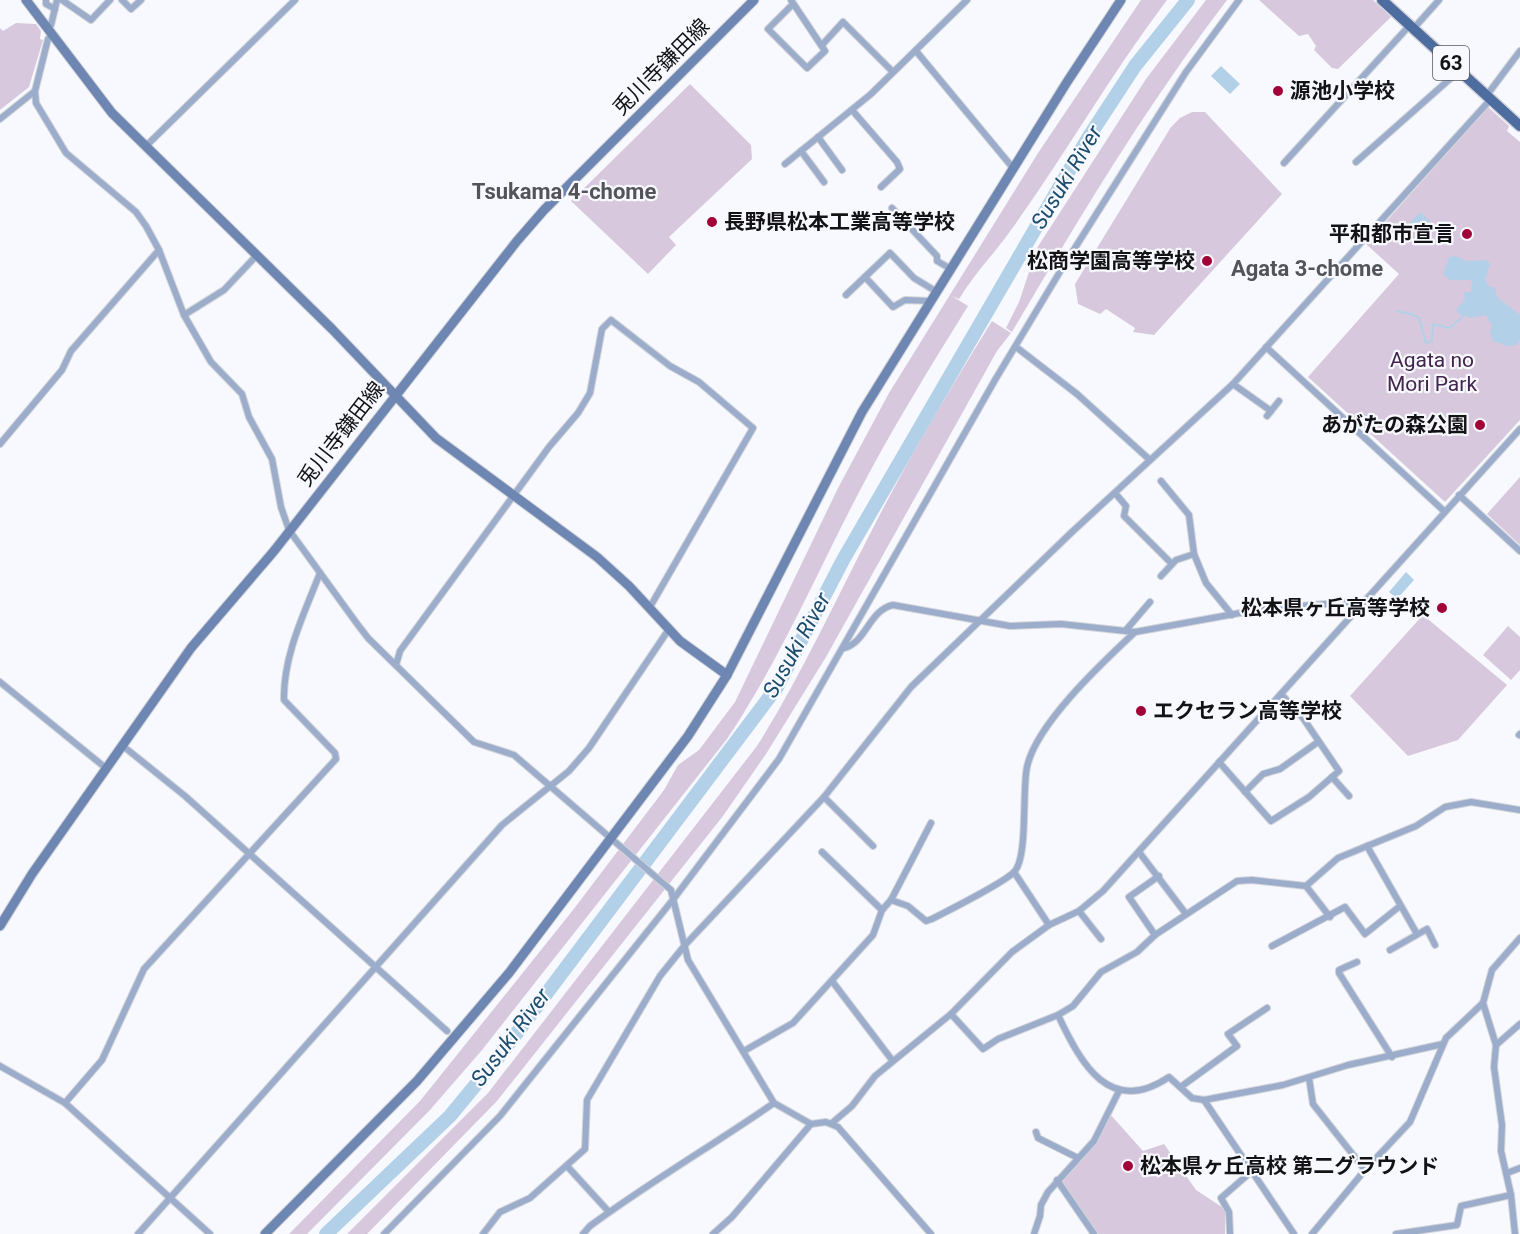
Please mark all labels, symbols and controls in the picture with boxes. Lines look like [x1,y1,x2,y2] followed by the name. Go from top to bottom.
[608,14,714,120] street label: 兎川寺鎌田線
[1433,46,1469,80] road number: 63
[1290,79,1395,103] place label: 源池小学校
[1271,84,1285,98] marker: 源池小学校
[1026,121,1107,233] water label: Susuki River
[472,179,656,204] district label: Tsukama 4-chome
[724,210,955,234] place label: 長野県松本工業高等学校
[705,215,719,229] marker: 長野県松本工業高等学校
[1329,222,1455,246] place label: 平和都市宣言
[1460,227,1474,241] marker: 平和都市宣言
[1027,249,1195,273] place label: 松商学園高等学校
[1200,254,1214,268] marker: 松商学園高等学校
[1231,256,1383,281] district label: Agata 3-chome
[1387,348,1477,396] park label: Agata no Mori Park
[293,377,389,491] street label: 兎川寺鎌田線
[1321,413,1468,437] place label: あがたの森公園
[1473,418,1487,432] marker: あがたの森公園
[757,588,836,702] water label: Susuki River
[1241,596,1430,620] place label: 松本県ヶ丘高等学校
[1435,601,1449,615] marker: 松本県ヶ丘高等学校
[1153,699,1342,723] place label: エクセラン高等学校
[1134,704,1148,718] marker: エクセラン高等学校
[466,983,556,1091] water label: Susuki River
[1140,1154,1439,1178] place label: 松本県ヶ丘高校 第二グラウンド
[1121,1159,1135,1173] marker: 松本県ヶ丘高校 第二グラウンド

